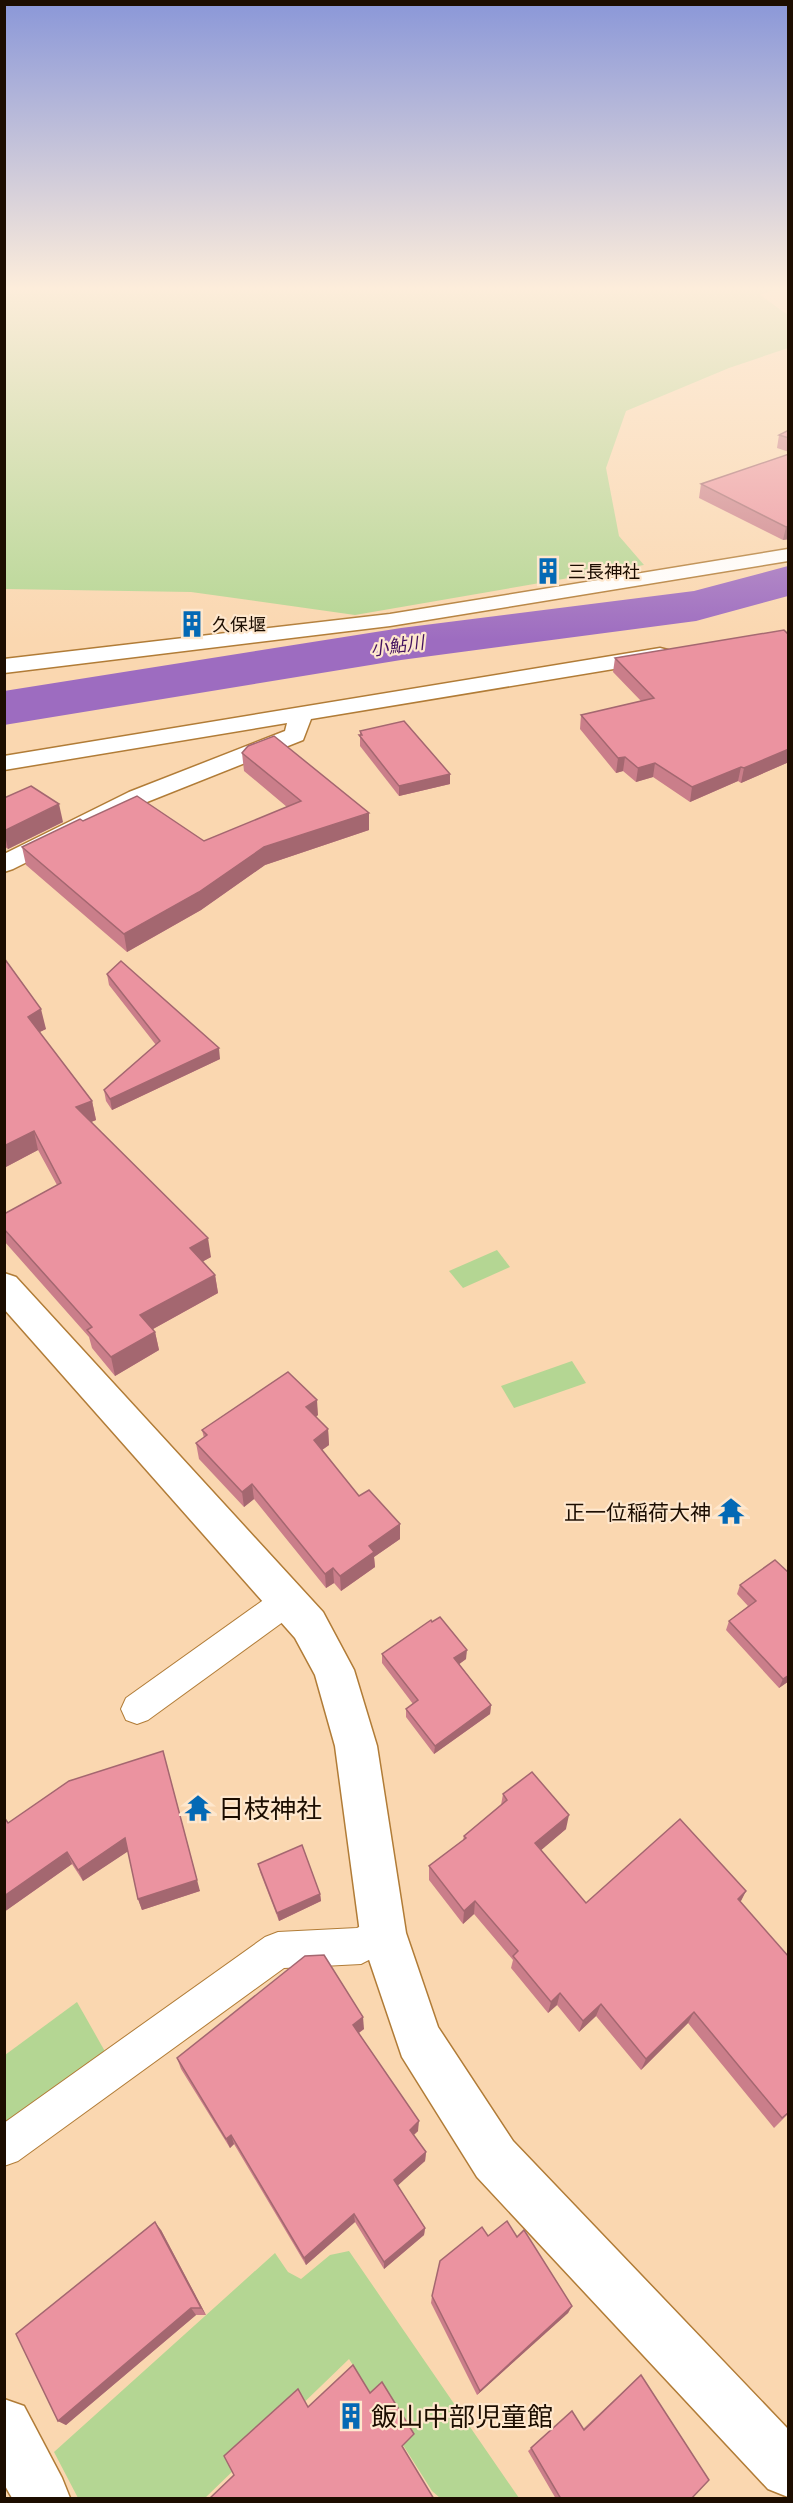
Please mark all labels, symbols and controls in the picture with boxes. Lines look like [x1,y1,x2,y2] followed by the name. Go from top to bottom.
[533,556,563,586] building icon: 三長神社
[568,560,640,582] place label: 三長神社
[177,609,207,639] building icon: 久保堰
[212,613,266,635] place label: 久保堰
[369,630,427,660] water label: 小鮎川
[716,1496,746,1526] temple icon: 正一位稲荷大神
[564,1499,711,1524] place label: 正一位稲荷大神
[218,1792,322,1824] place label: 日枝神社
[183,1793,213,1823] temple icon: 日枝神社
[371,2400,553,2432] place label: 飯山中部児童館
[336,2401,366,2431] building icon: 飯山中部児童館

